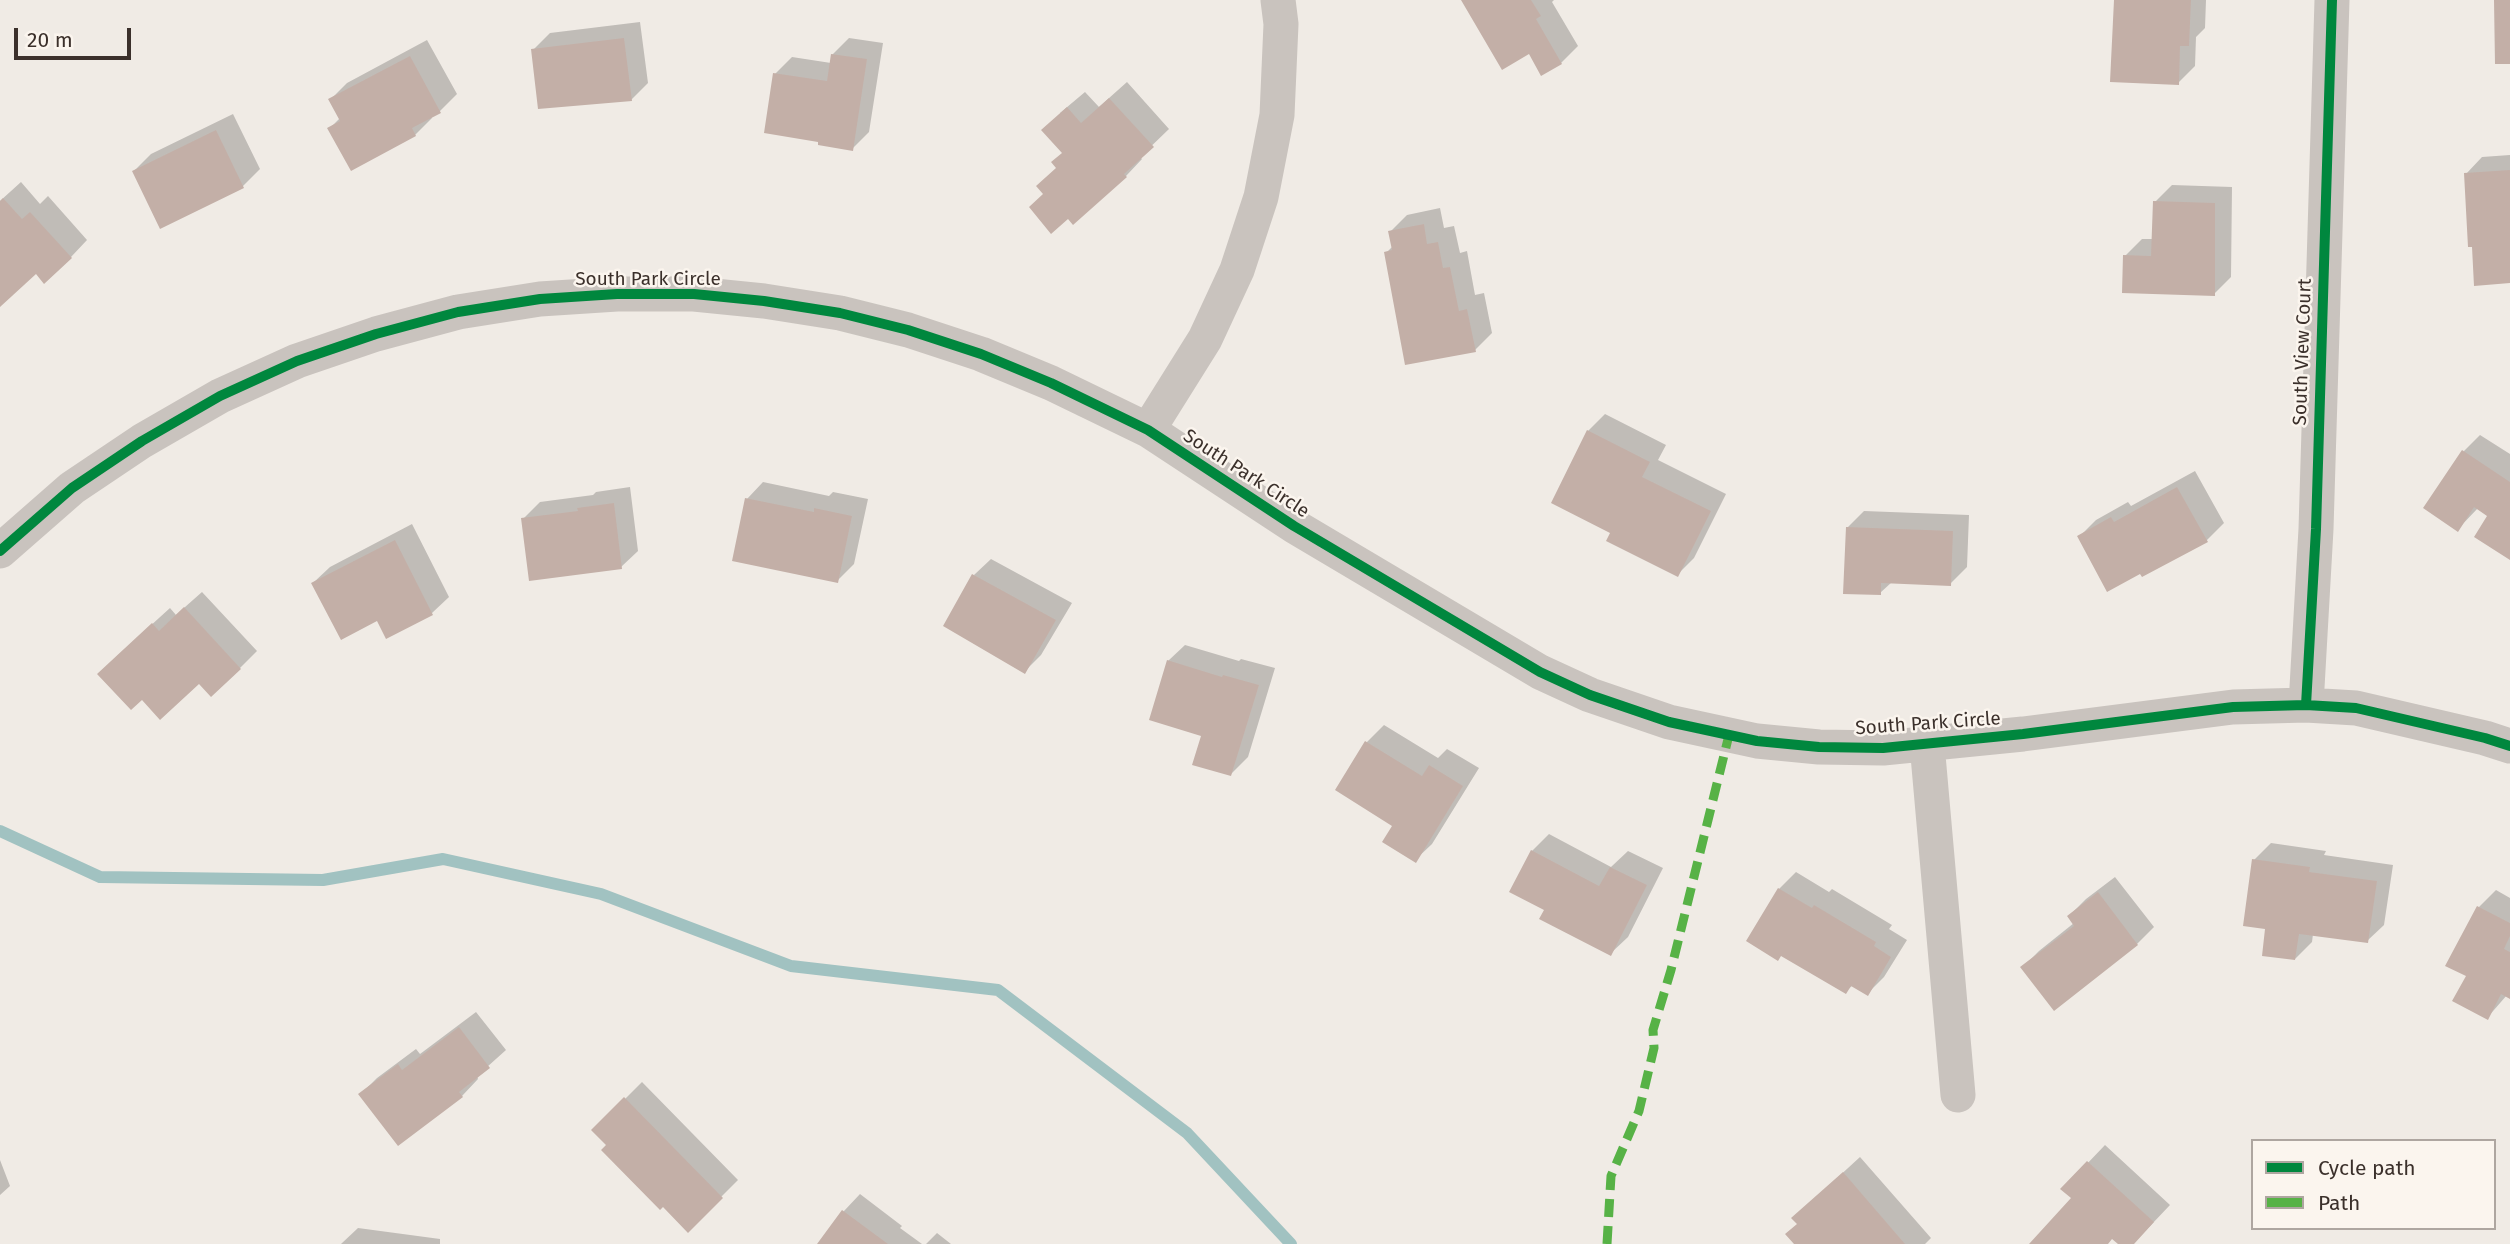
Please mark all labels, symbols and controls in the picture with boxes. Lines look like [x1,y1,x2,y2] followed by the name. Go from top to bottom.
[18,14,135,58] scale bar
[27,27,73,53] text: 20 m
[575,269,721,291] street label: South Park Circle
[2289,278,2317,426] street label: South View Court
[1179,425,1313,523] street label: South Park Circle
[1855,708,2001,740] street label: South Park Circle
[2251,1139,2496,1230] legend
[2318,1155,2416,1181] text: Cycle path
[2318,1190,2360,1216] text: Path

